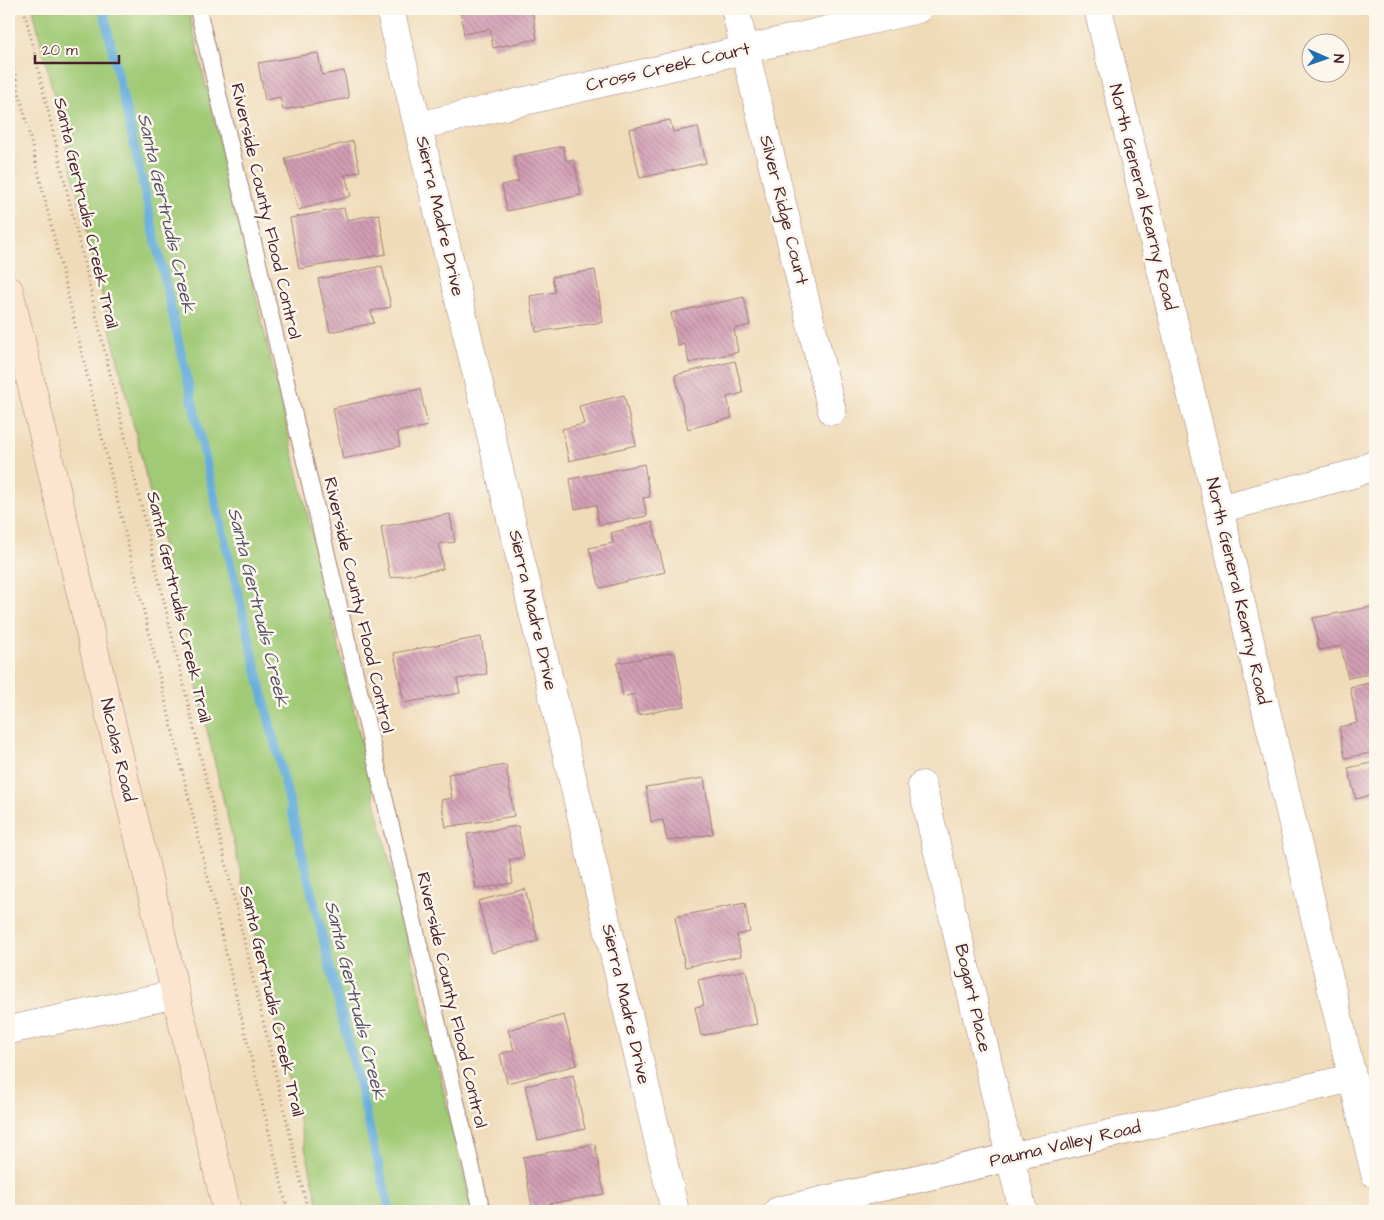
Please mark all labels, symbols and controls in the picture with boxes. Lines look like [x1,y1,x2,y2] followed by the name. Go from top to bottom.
[35,32,119,64] scale bar
[1302,32,1352,82] north arrow
[583,36,753,98] street label: Cross Creek Court
[42,40,78,61] text: 20 m
[1328,54,1348,63] text: N
[223,81,308,342] street label: Riverside County Flood Control
[1102,81,1183,313] street label: North General Kearny Road
[47,95,125,331] street label: Santa Gertrudis Creek Trail
[130,111,202,316] water label: Santa Gertrudis Creek
[752,132,815,288] street label: Silver Ridge Court
[409,133,471,299] street label: Sierra Madre Drive
[316,475,401,736] street label: Riverside County Flood Control
[1199,475,1276,707] street label: North General Kearny Road
[140,489,218,725] street label: Santa Gertrudis Creek Trail
[220,505,296,710] water label: Santa Gertrudis Creek
[502,527,564,693] street label: Sierra Madre Drive
[94,696,142,804] street label: Nicolas Road
[409,870,494,1131] street label: Riverside County Flood Control
[233,883,311,1119] street label: Santa Gertrudis Creek Trail
[317,898,393,1103] water label: Santa Gertrudis Creek
[595,921,657,1087] street label: Sierra Madre Drive
[947,941,998,1055] street label: Bogart Place
[987,1114,1143,1175] street label: Pauma Valley Road

